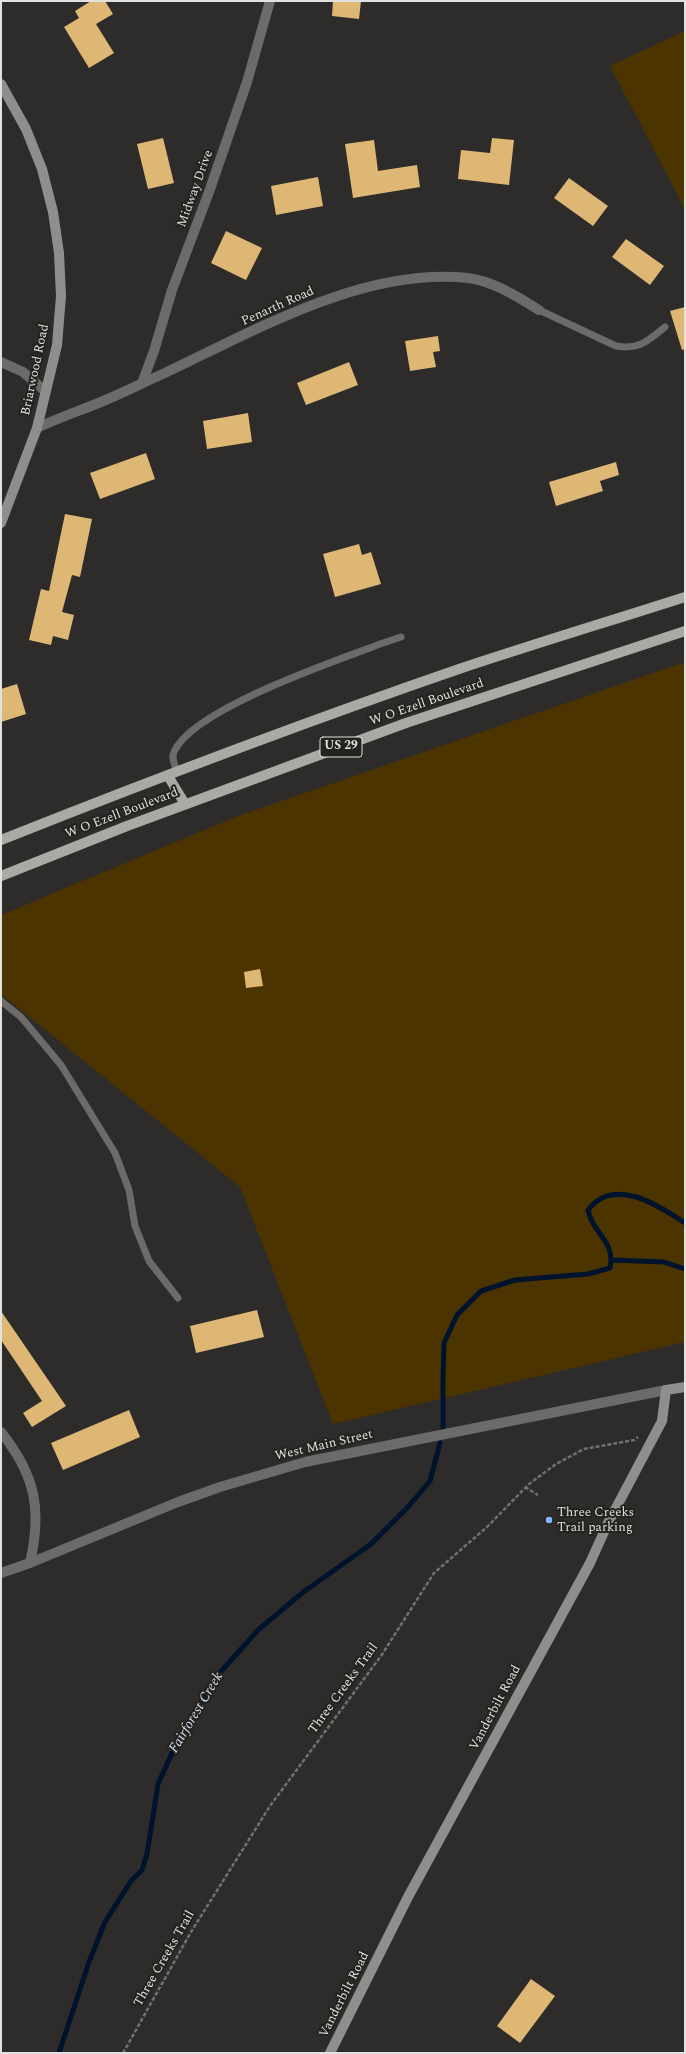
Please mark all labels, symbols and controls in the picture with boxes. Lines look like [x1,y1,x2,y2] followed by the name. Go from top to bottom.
[175,148,217,230] street label: Midway Drive
[239,284,317,330] street label: Penarth Road
[19,323,53,417] street label: Briarwood Road
[368,676,486,730] street label: W O Ezell Boulevard
[320,737,362,757] road number: US 29
[63,785,181,843] street label: W O Ezell Boulevard
[274,1427,374,1465] street label: West Main Street
[557,1505,634,1536] place label: Three Creeks Trail parking
[544,1515,554,1525] marker: Three Creeks Trail parking
[306,1641,382,1737] street label: Three Creeks Trail
[467,1663,525,1753] street label: Vanderbilt Road
[166,1670,228,1756] water label: Fairforest Creek
[131,1908,199,2010] street label: Three Creeks Trail
[317,1950,373,2040] street label: Vanderbilt Road

